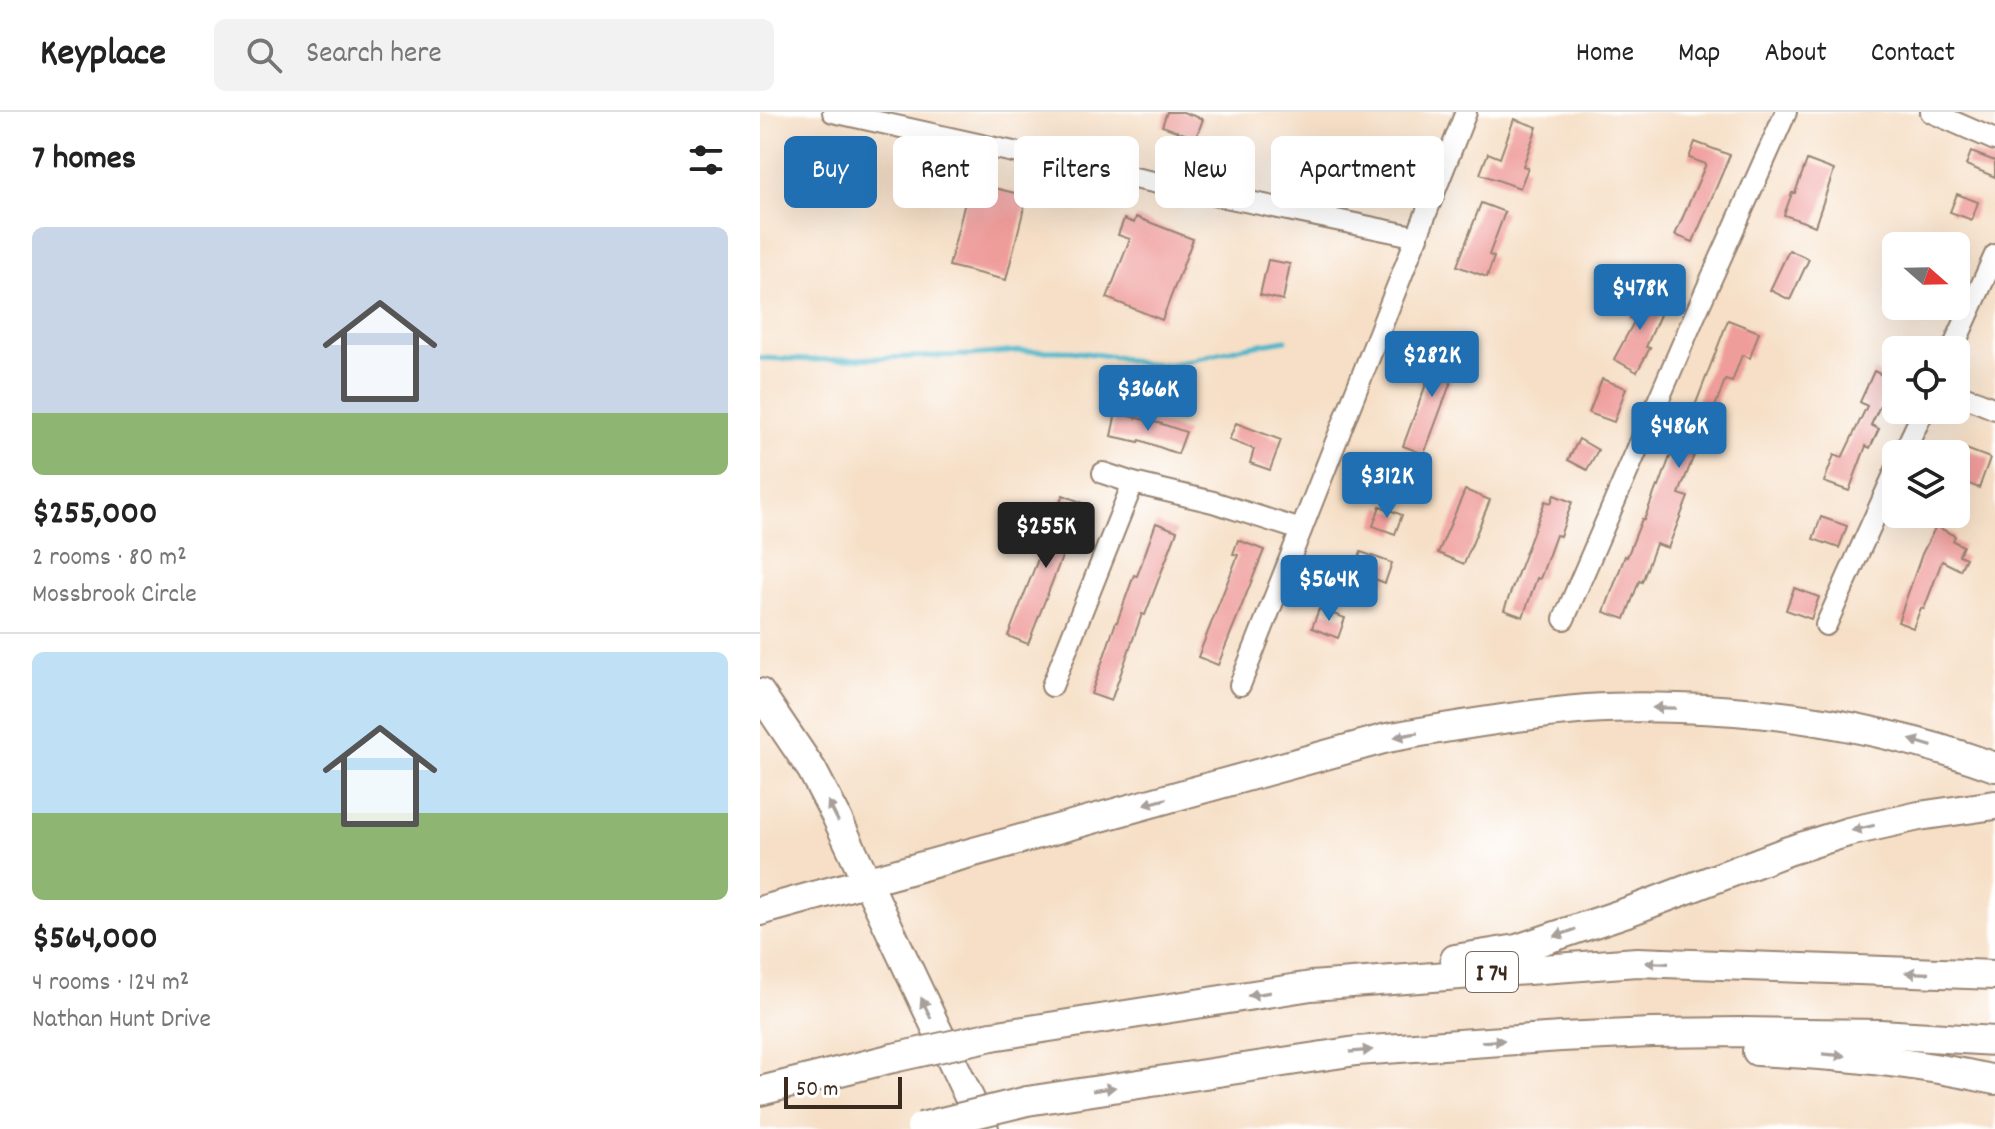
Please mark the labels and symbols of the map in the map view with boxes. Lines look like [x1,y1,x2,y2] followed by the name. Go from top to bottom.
[1882,232,1970,320] north arrow
[1584,264,1696,332] pin: $478K
[1376,331,1488,399] pin: $282K
[1092,365,1204,433] pin: $366K
[1623,402,1735,470] pin: $486K
[1331,452,1443,520] pin: $312K
[990,502,1102,570] pin: $255K
[1273,555,1385,623] pin: $564K
[1651,702,1676,714] one-way arrow
[1393,729,1418,741] one-way arrow
[1908,736,1932,749] one-way arrow
[1142,797,1167,809] one-way arrow
[826,800,840,823] one-way arrow
[1850,822,1875,835] one-way arrow
[1553,927,1577,939] one-way arrow
[1466,952,1518,992] road number: I 74
[1644,956,1669,969] one-way arrow
[1904,966,1929,979] one-way arrow
[1246,988,1271,1001] one-way arrow
[919,996,933,1020] one-way arrow
[1481,1034,1506,1047] one-way arrow
[1349,1044,1374,1057] one-way arrow
[1822,1049,1847,1062] one-way arrow
[784,1073,902,1109] scale bar
[1092,1082,1117,1095] one-way arrow

